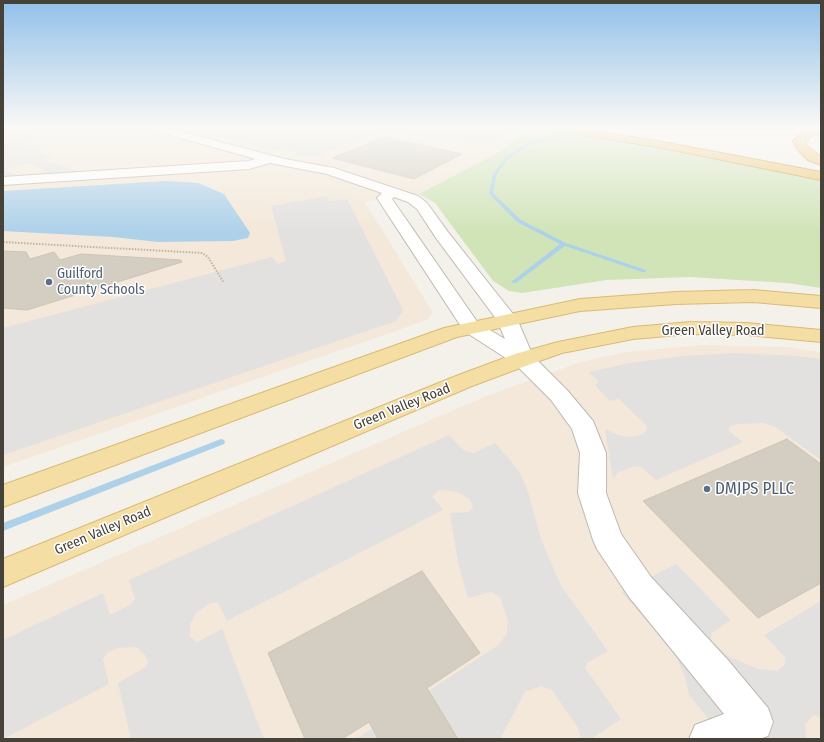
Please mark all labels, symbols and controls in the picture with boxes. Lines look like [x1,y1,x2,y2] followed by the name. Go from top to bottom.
[57,266,145,298] place label: Guilford County Schools
[44,277,54,287] marker: Guilford County Schools
[661,323,765,339] street label: Green Valley Road
[351,380,453,434] street label: Green Valley Road
[715,479,794,499] place label: DMJPS PLLC
[702,484,712,494] marker: DMJPS PLLC
[52,503,154,559] street label: Green Valley Road

